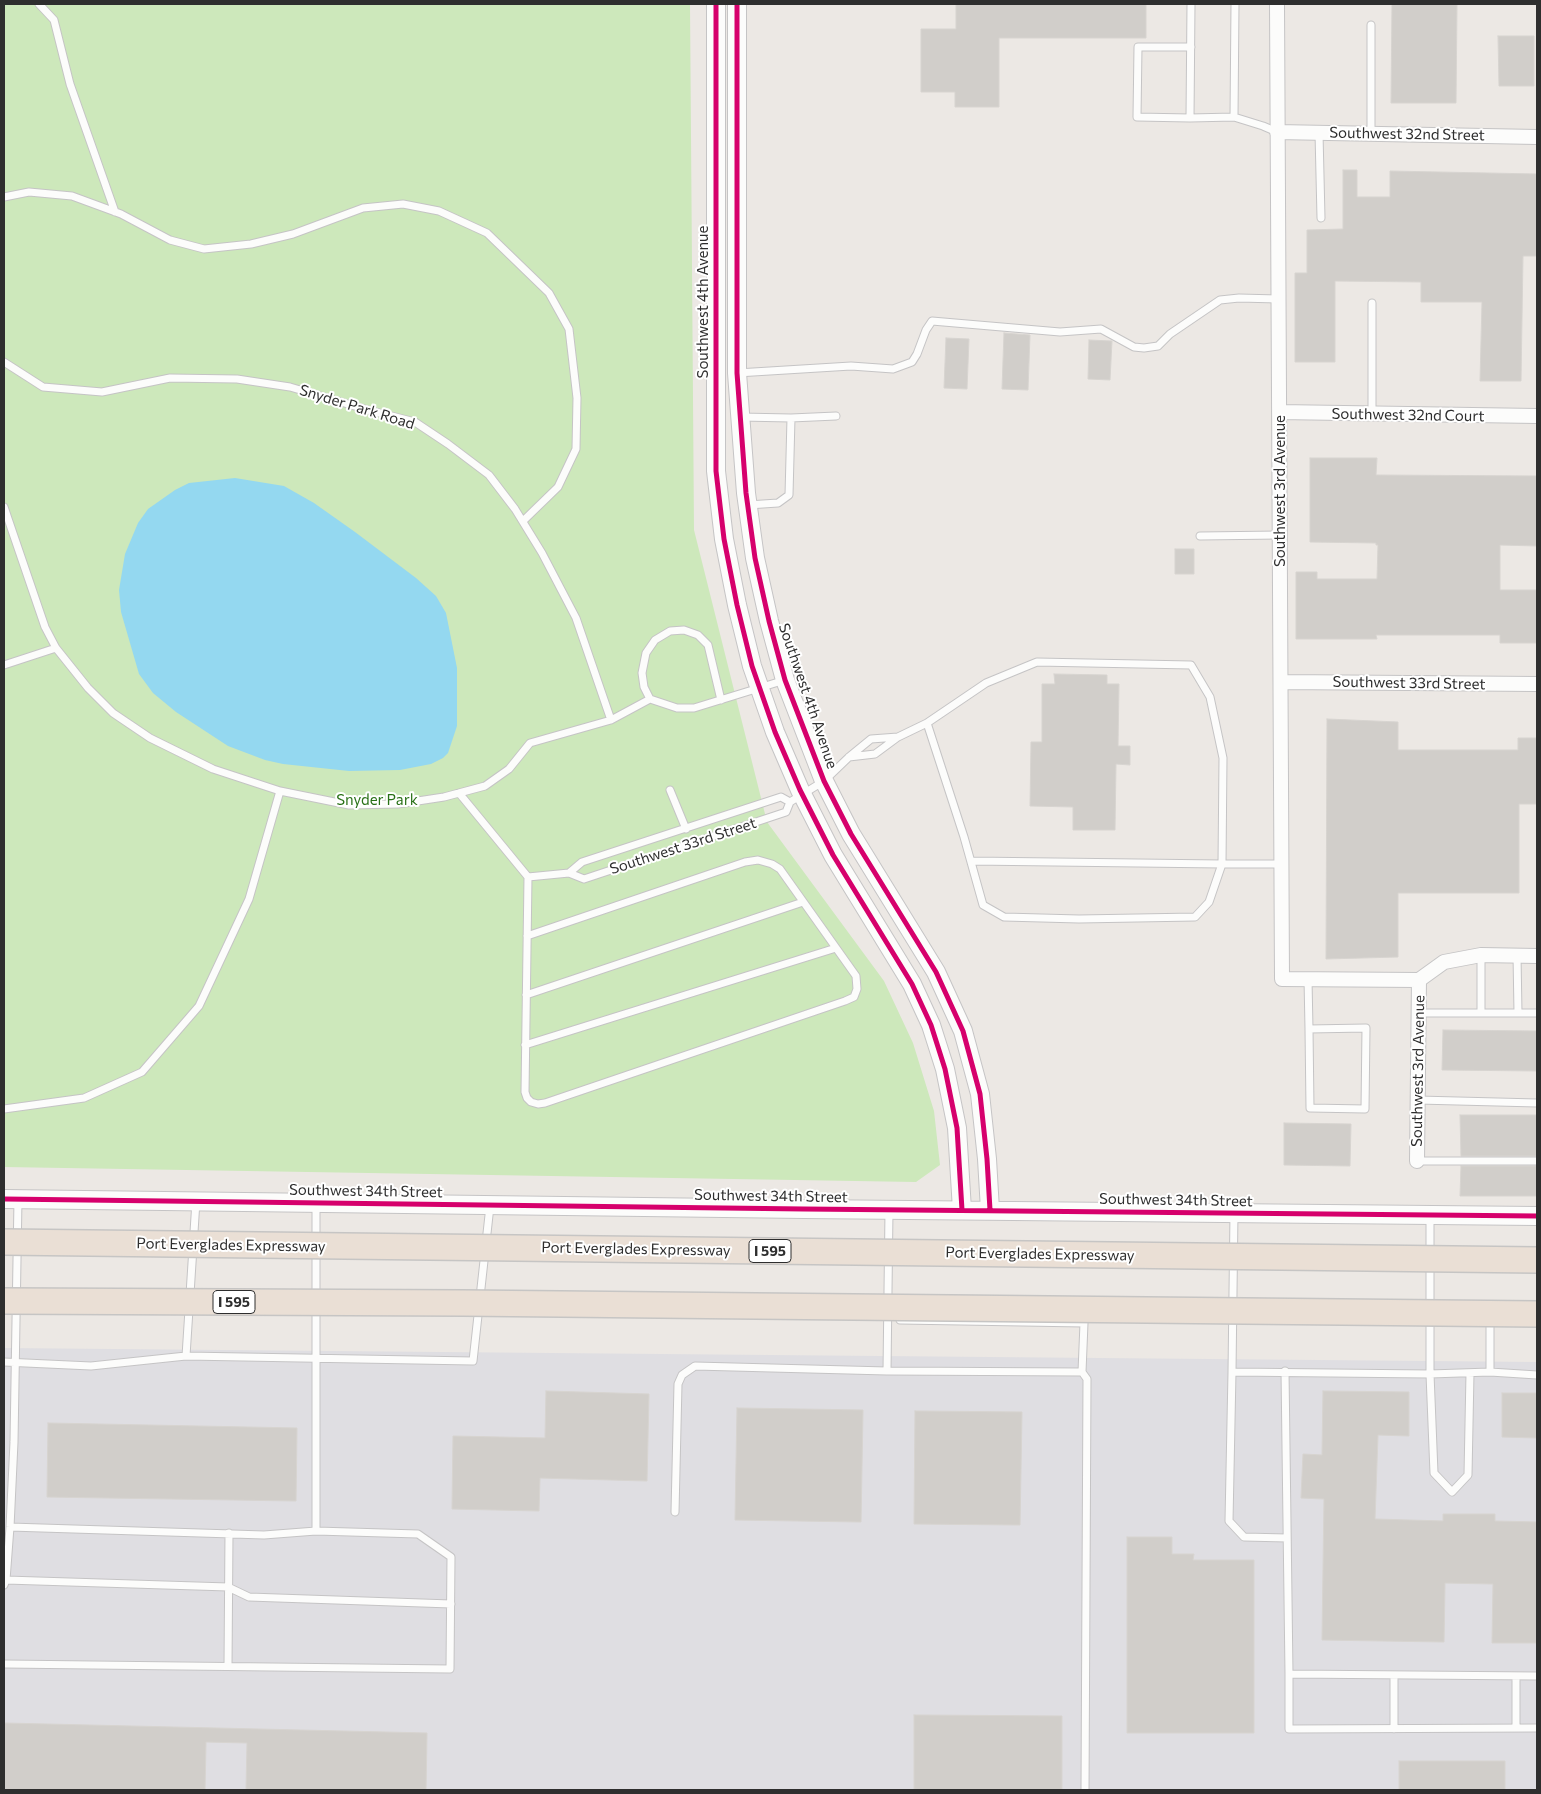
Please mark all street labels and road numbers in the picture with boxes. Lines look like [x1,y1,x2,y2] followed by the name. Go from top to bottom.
[1329,124,1485,144] street label: Southwest 32nd Street
[694,226,712,378] street label: Southwest 4th Avenue
[297,381,417,433] street label: Snyder Park Road
[1331,405,1485,425] street label: Southwest 32nd Court
[1271,415,1289,567] street label: Southwest 3rd Avenue
[775,621,841,771] street label: Southwest 4th Avenue
[1332,673,1486,693] street label: Southwest 33rd Street
[608,814,758,878] street label: Southwest 33rd Street
[1408,995,1428,1147] street label: Southwest 3rd Avenue
[289,1181,443,1201] street label: Southwest 34th Street
[694,1186,848,1206] street label: Southwest 34th Street
[1099,1190,1253,1210] street label: Southwest 34th Street
[136,1234,326,1256] street label: Port Everglades Expressway
[541,1238,731,1260] street label: Port Everglades Expressway
[749,1240,791,1262] road number: I 595
[945,1243,1135,1265] street label: Port Everglades Expressway
[213,1290,255,1314] road number: I 595

